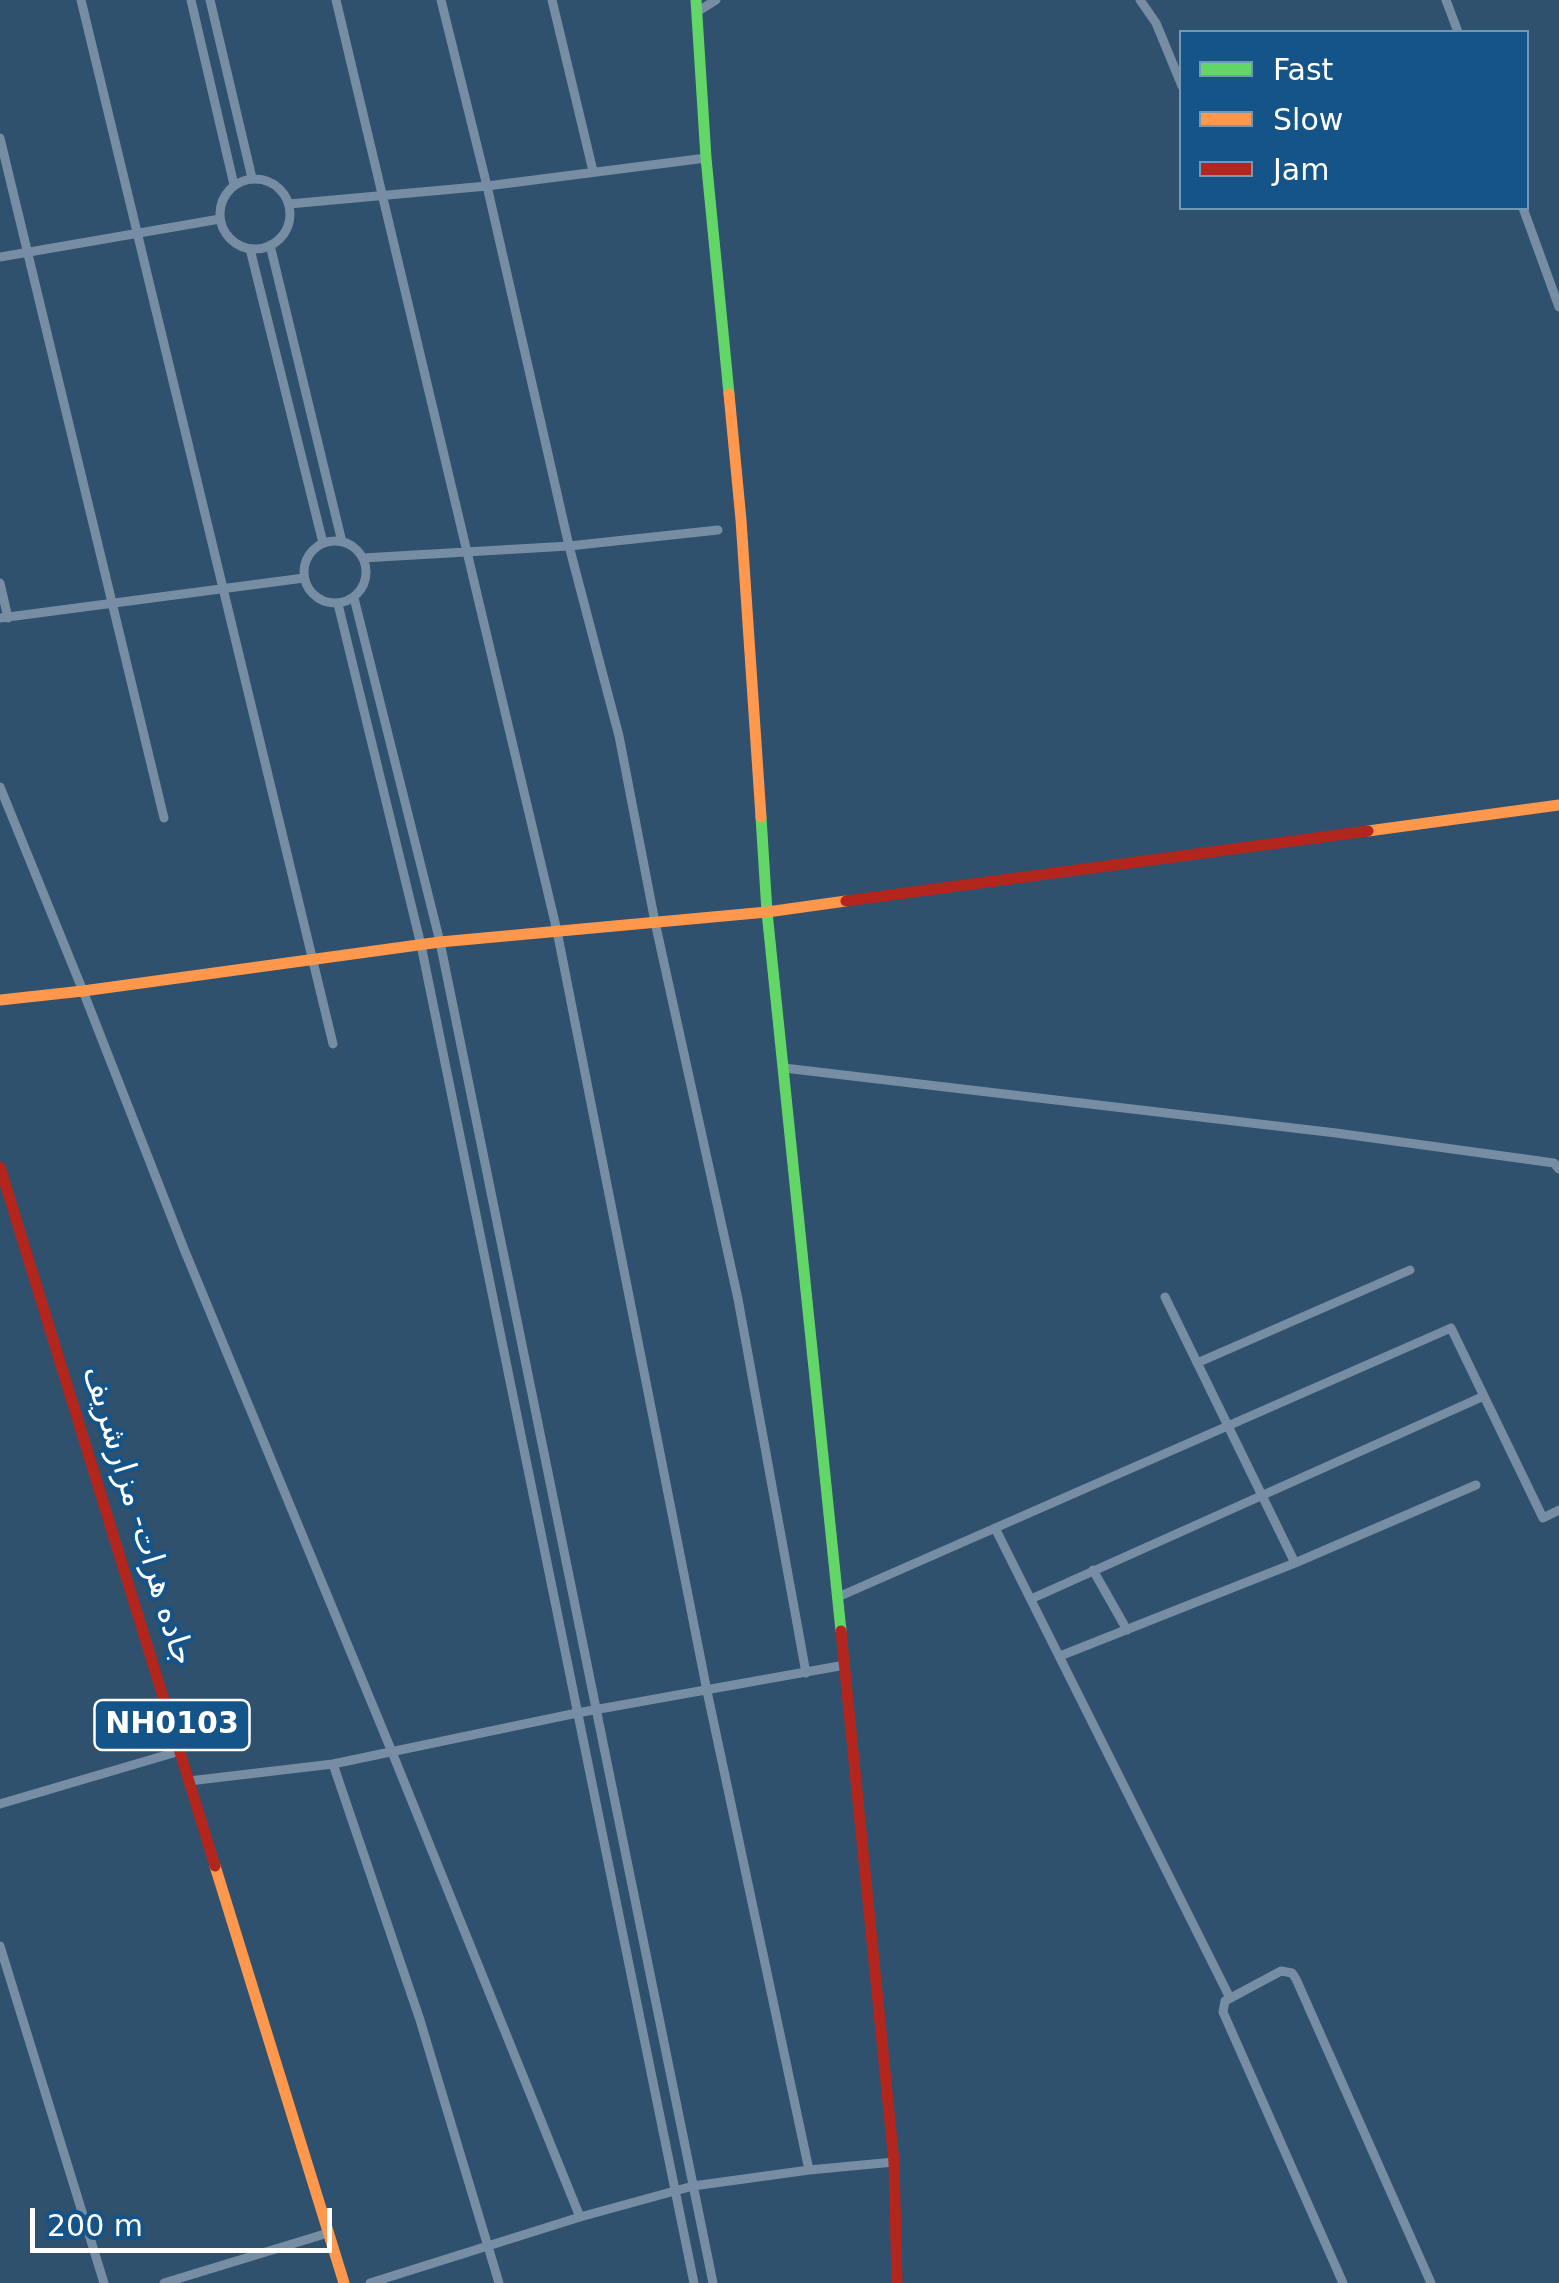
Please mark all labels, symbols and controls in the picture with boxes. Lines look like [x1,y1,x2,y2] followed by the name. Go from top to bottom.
[1179,30,1529,210] legend
[1273,52,1333,87] text: Fast
[1273,102,1343,137] text: Slow
[1273,152,1329,187] text: Jam
[73,1361,201,1671] street label: جاده هرات- مزارشریف
[94,1700,250,1750] road number: NH0103
[35,2188,338,2250] scale bar
[47,2208,143,2243] text: 200 m

